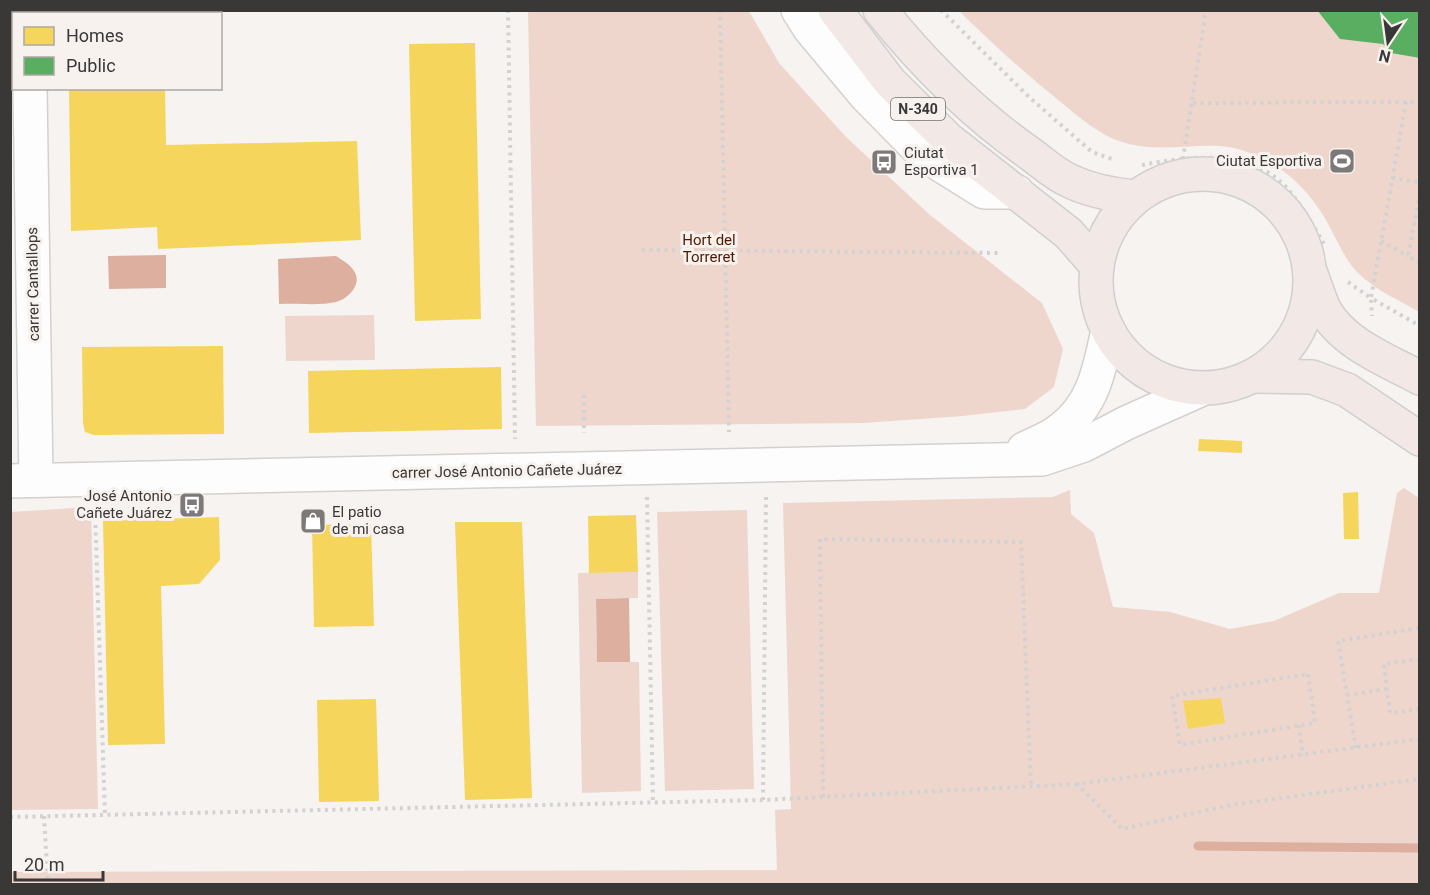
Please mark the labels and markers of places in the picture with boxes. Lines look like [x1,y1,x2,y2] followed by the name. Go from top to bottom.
[904,144,979,179] place label: Ciutat Esportiva 1
[1327,146,1357,176] sports icon: Ciutat Esportiva
[869,147,899,177] bus stop icon: Ciutat Esportiva 1
[1216,152,1322,170] place label: Ciutat Esportiva
[76,487,172,522] place label: José Antonio Cañete Juárez
[177,490,207,520] bus stop icon: José Antonio Cañete Juárez
[332,503,405,538] place label: El patio de mi casa
[298,506,328,536] shop icon: El patio de mi casa

